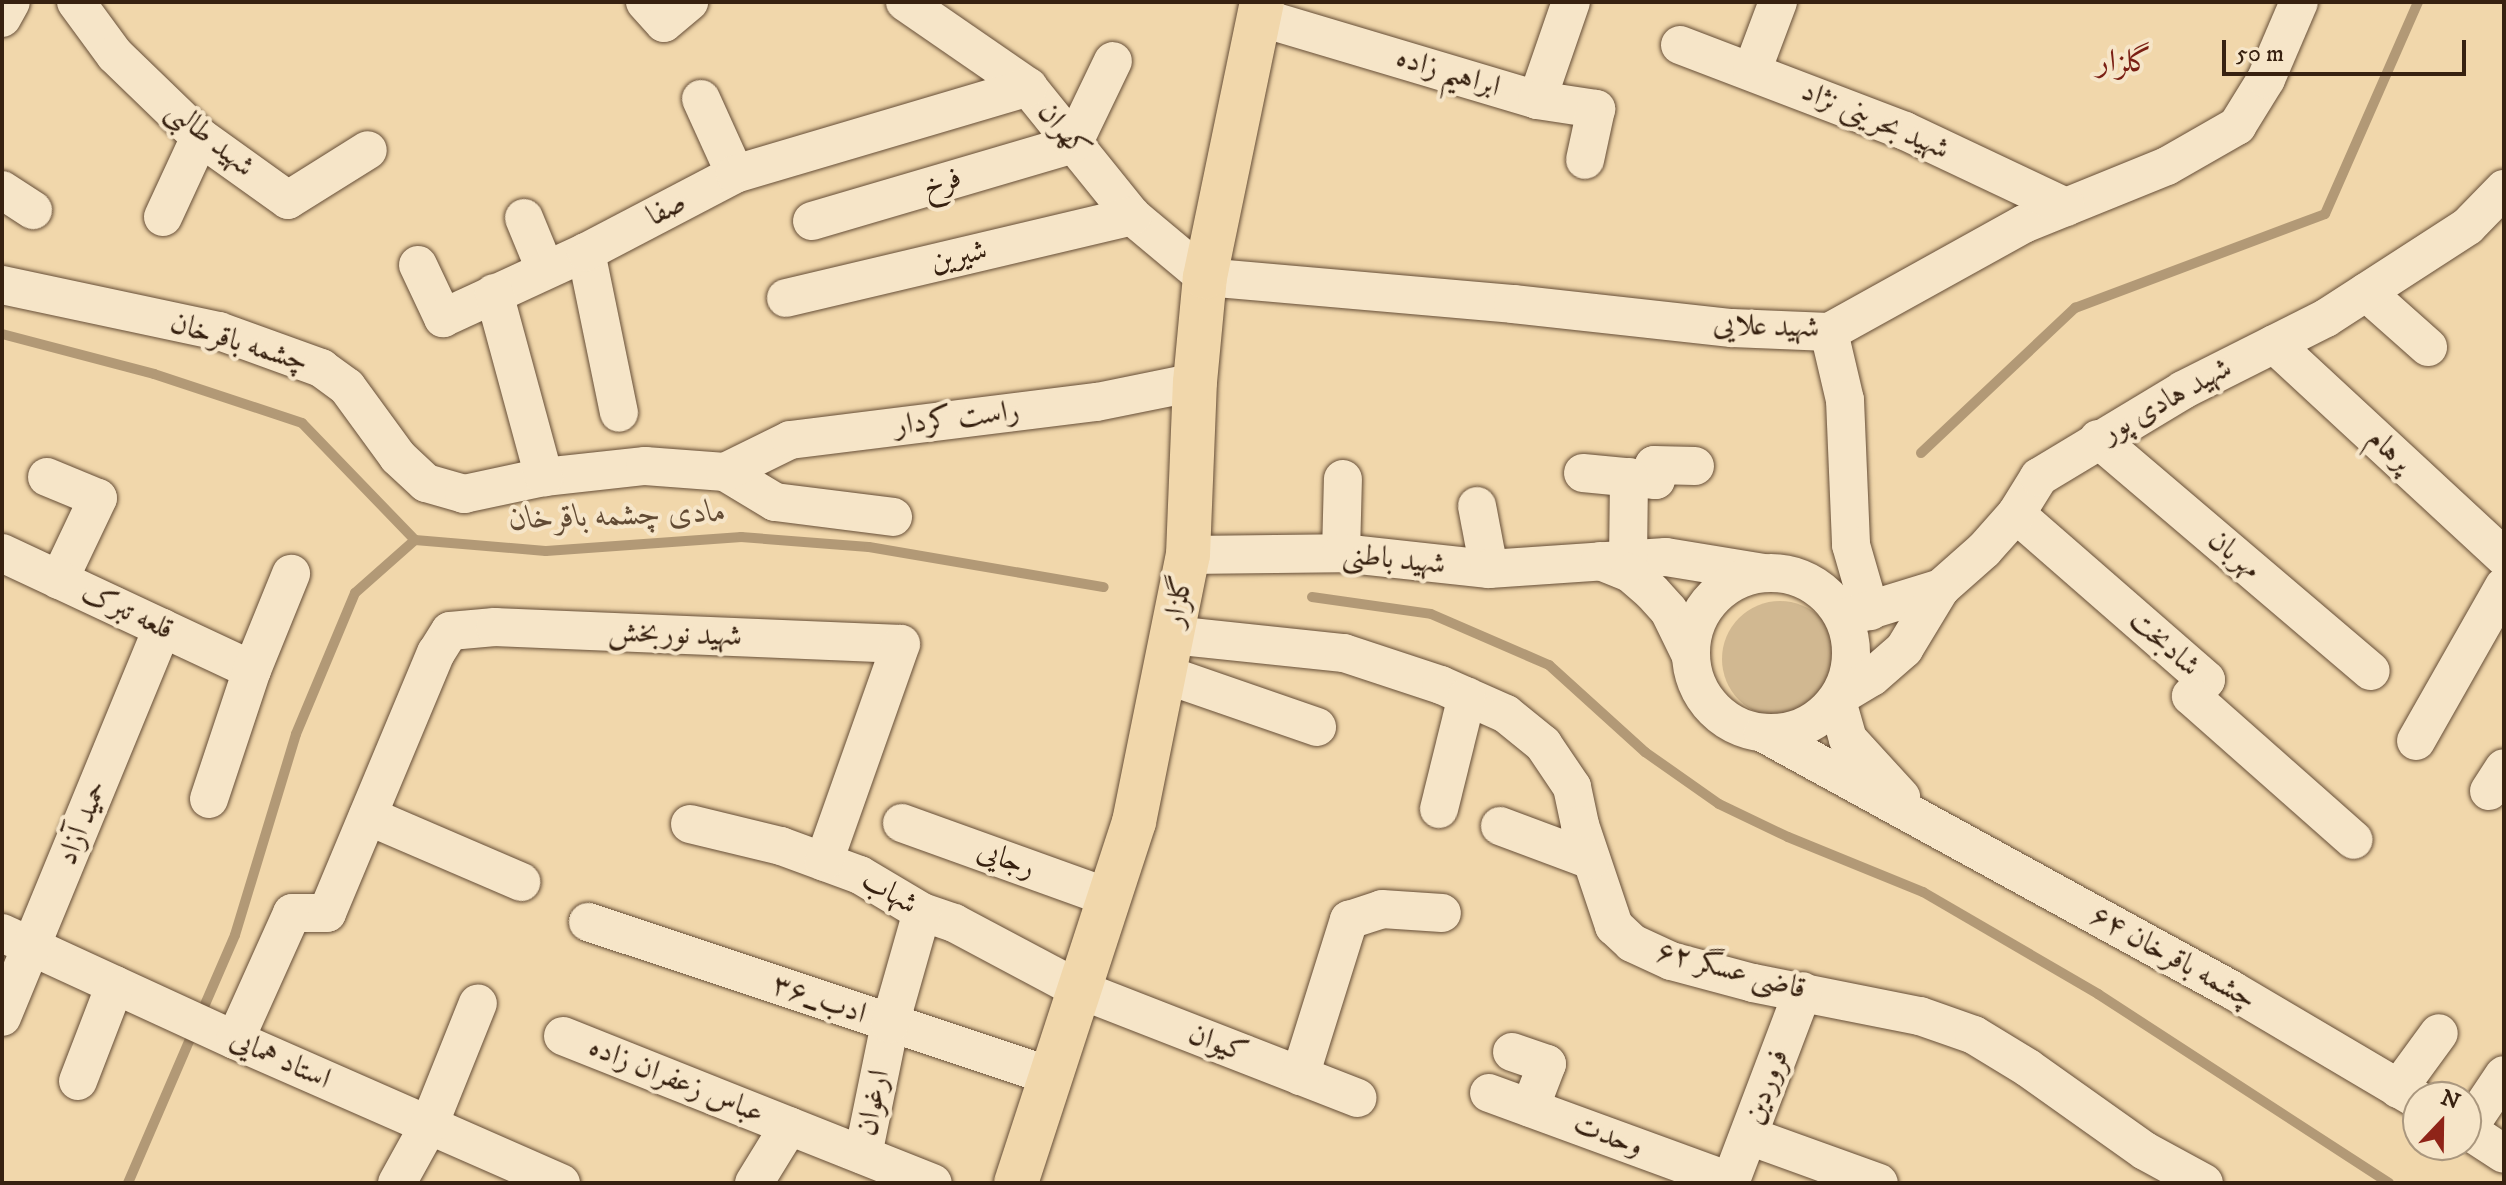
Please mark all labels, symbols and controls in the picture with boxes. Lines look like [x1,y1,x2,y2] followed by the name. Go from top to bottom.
[2226,24,2470,74] scale bar
[2236,39,2284,69] text: 50 m
[1392,40,1504,106] street label: ابراهیم زاده
[2096,43,2152,81] district label: گلزار
[1796,74,1954,168] street label: شهید بحرینی نژاد
[159,93,261,185] street label: شهید طالبی
[1029,95,1097,167] street label: کهران
[918,160,966,206] street label: فرخ
[641,185,693,235] street label: صفا
[927,233,991,281] street label: شیرین
[166,305,312,381] street label: چشمه باقرخان
[1712,307,1820,347] street label: شهید علایی
[2096,351,2238,451] street label: شهید هادی پور
[892,393,1022,445] street label: راست کردار
[2359,421,2419,481] street label: پرهام
[509,493,727,539] water label: مادی چشمه باقرخان
[2200,522,2268,588] street label: مهربان
[1341,537,1447,583] street label: شهید باطنی
[1156,572,1202,630] street label: گلزار
[75,575,179,649] street label: قلعه تبرک
[2121,603,2207,685] street label: شادبخت
[607,615,743,655] street label: شهید نوربخش
[50,775,116,871] street label: حمید آزاد
[972,833,1040,887] street label: رجایی
[855,863,923,923] street label: شهاب
[2084,898,2262,1018] street label: چشمه باقرخان ۶۴
[1653,934,1809,1008] street label: قاضی عسگر ۶۲
[767,967,871,1033] street label: ۳۶_ادب
[1183,1016,1253,1072] street label: کیوان
[224,1022,336,1098] street label: استاد همایی
[583,1030,769,1132] street label: عباس زعفران زاده
[1736,1044,1798,1130] street label: فروردین
[849,1067,899,1139] street label: ارغوان
[2402,1081,2482,1161] north arrow
[2437,1084,2464,1116] text: N
[1568,1107,1648,1165] street label: وحدت

